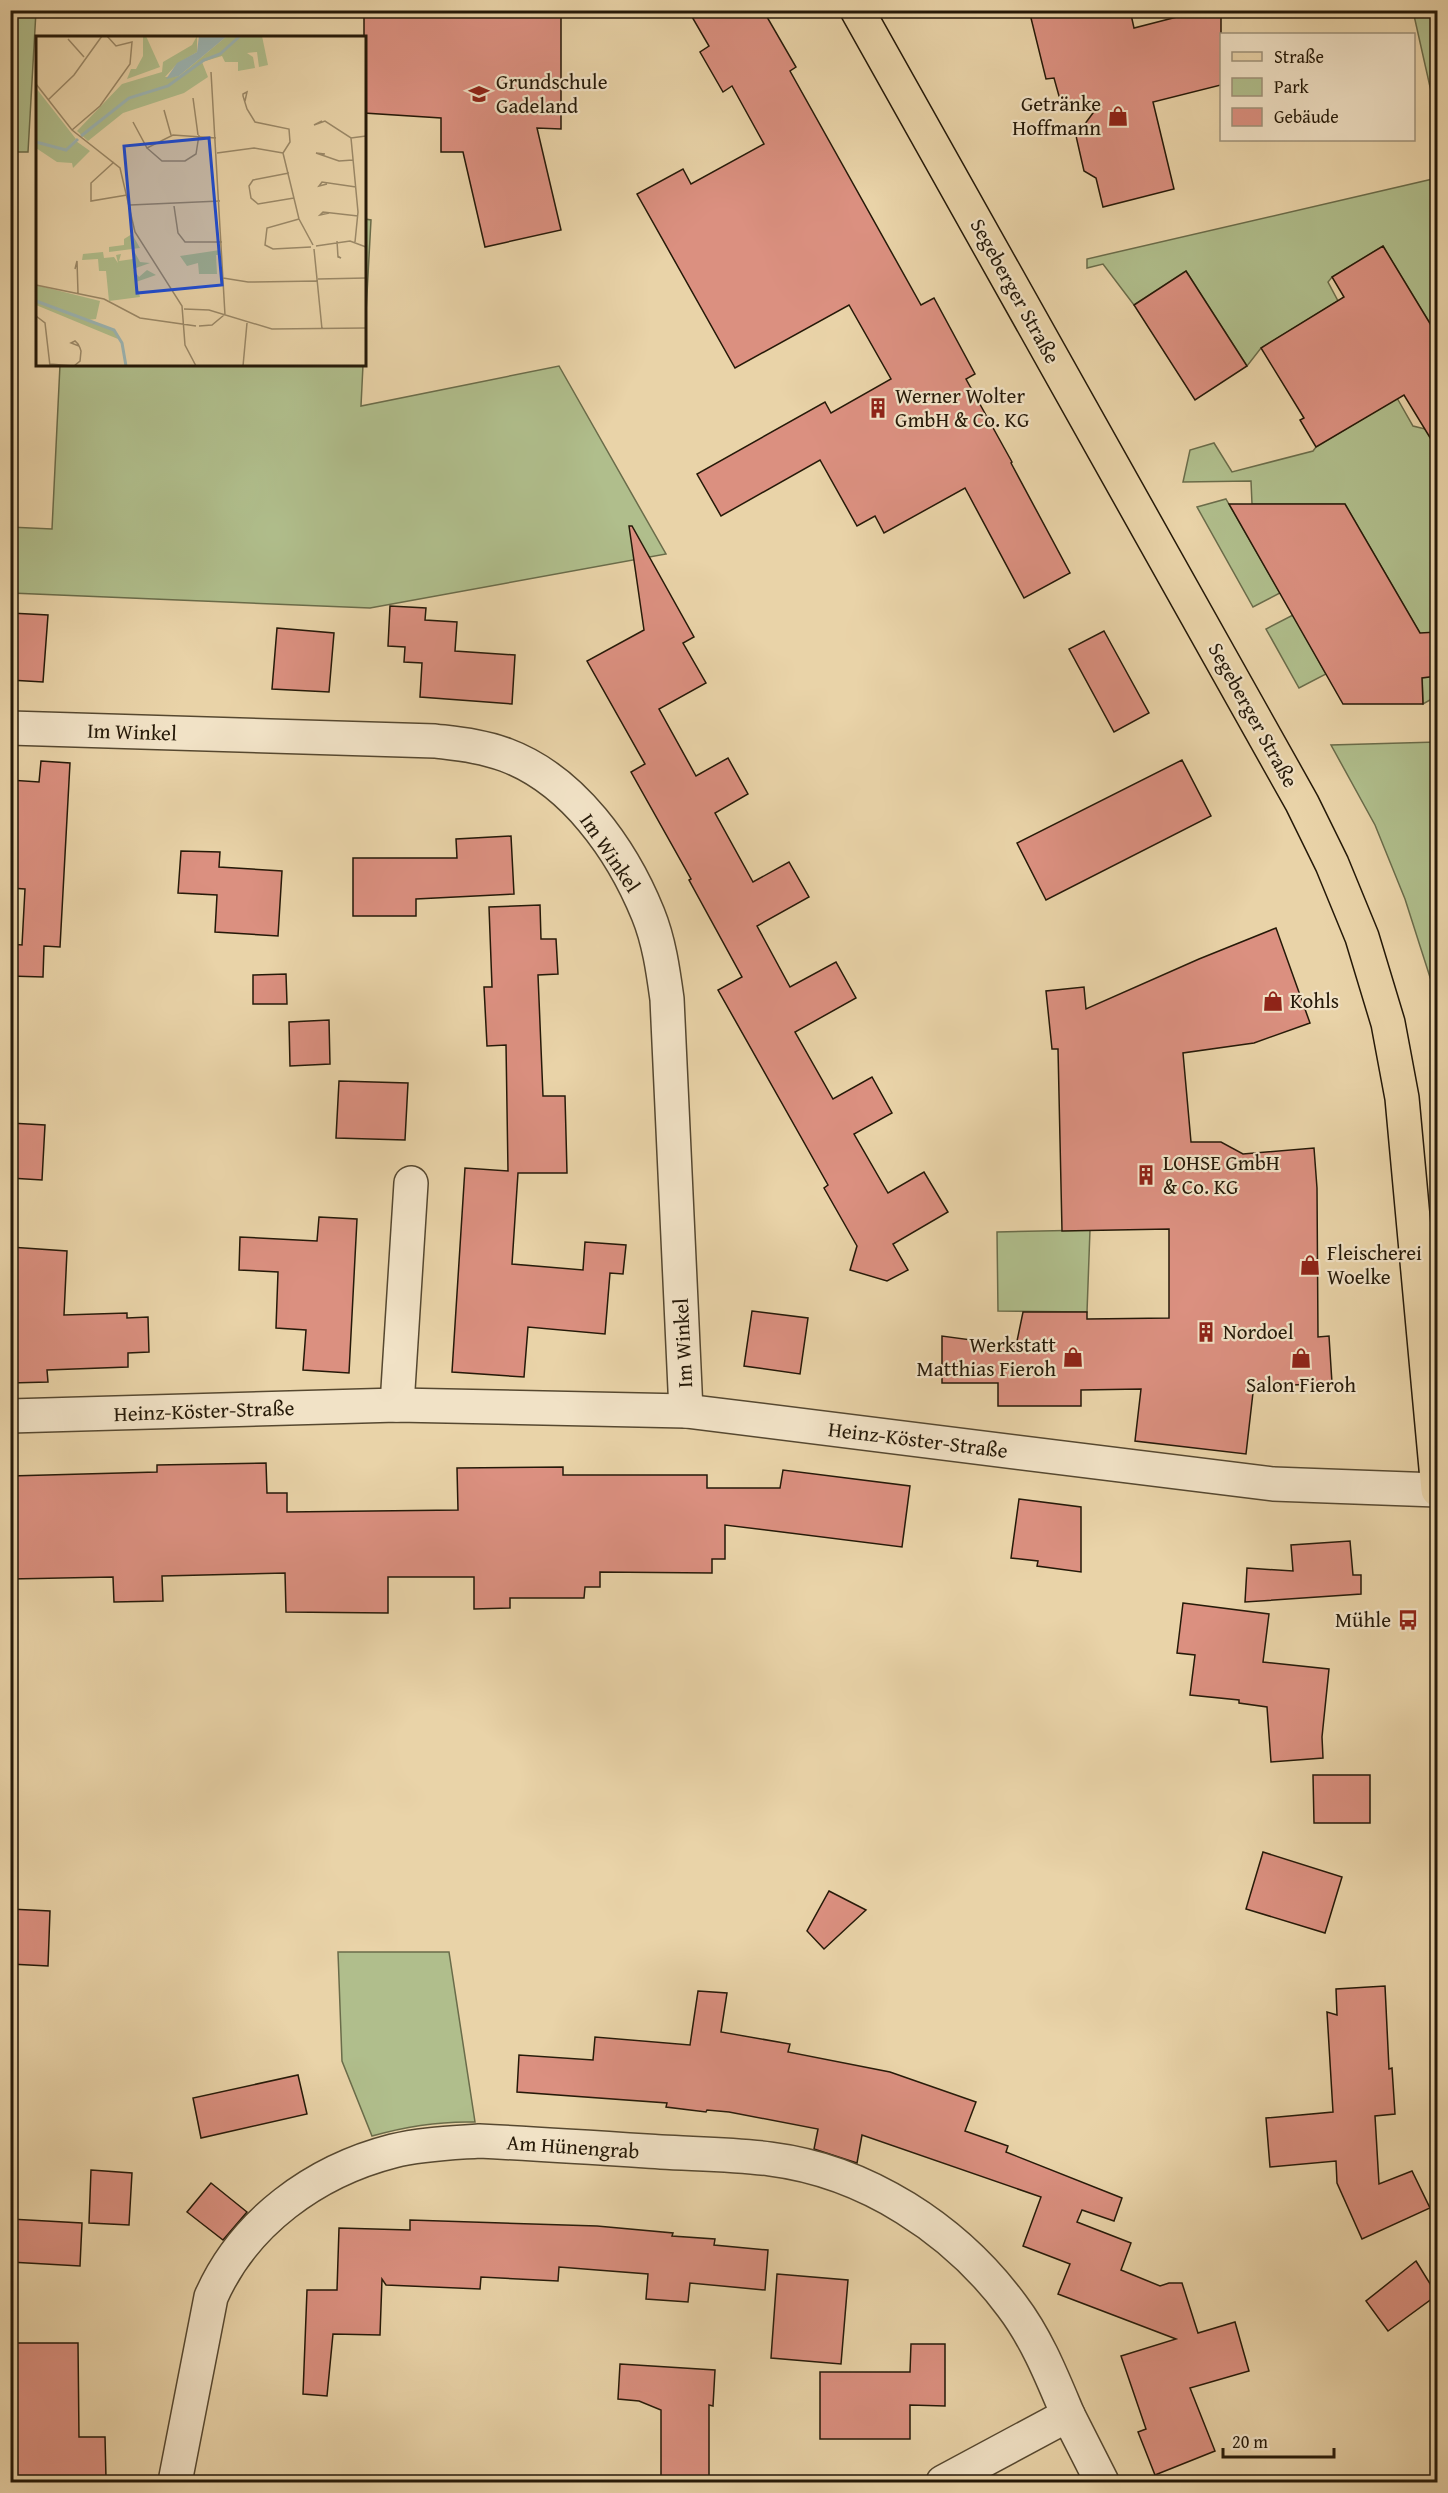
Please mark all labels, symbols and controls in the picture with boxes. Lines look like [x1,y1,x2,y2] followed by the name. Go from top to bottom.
[1220,33,1415,141] legend
[36,36,366,366] inset map
[1274,43,1324,70] text: Straße
[496,66,608,121] place label: Grundschule Gadeland
[1274,73,1310,100] text: Park
[467,82,491,106] school or university icon: Grundschule Gadeland
[1012,88,1101,143] place label: Getränke Hoffmann
[1274,103,1339,130] text: Gebäude
[1106,104,1130,128] shop icon: Getränke Hoffmann
[963,213,1068,369] street label: Segeberger Straße
[895,380,1029,435] place label: Werner Wolter GmbH & Co. KG
[866,396,890,420] building icon: Werner Wolter GmbH & Co. KG
[1201,637,1306,793] street label: Segeberger Straße
[87,714,178,749] street label: Im Winkel
[572,807,648,899] street label: Im Winkel
[1290,985,1339,1016] place label: Kohls
[1261,989,1285,1013] shop icon: Kohls
[1163,1147,1280,1202] place label: LOHSE GmbH & Co. KG
[1134,1163,1158,1187] building icon: LOHSE GmbH & Co. KG
[1327,1237,1422,1292] place label: Fleischerei Woelke
[1298,1253,1322,1277] shop icon: Fleischerei Woelke
[665,1297,700,1389] street label: Im Winkel
[1223,1316,1294,1347] place label: Nordoel
[1194,1320,1218,1344] building icon: Nordoel
[917,1329,1057,1384] place label: Werkstatt Matthias Fieroh
[1061,1345,1085,1369] shop icon: Werkstatt Matthias Fieroh
[1289,1346,1313,1370] shop icon: Salon Fieroh
[1246,1369,1356,1400] place label: Salon Fieroh
[113,1392,295,1429] street label: Heinz-Köster-Straße
[826,1413,1010,1466] street label: Heinz-Köster-Straße
[1335,1604,1391,1635] place label: Mühle
[1396,1608,1420,1632] bus stop icon: Mühle
[506,2126,640,2167] street label: Am Hünengrab
[1223,2421,1334,2459] scale bar
[1232,2428,1268,2455] text: 20 m

